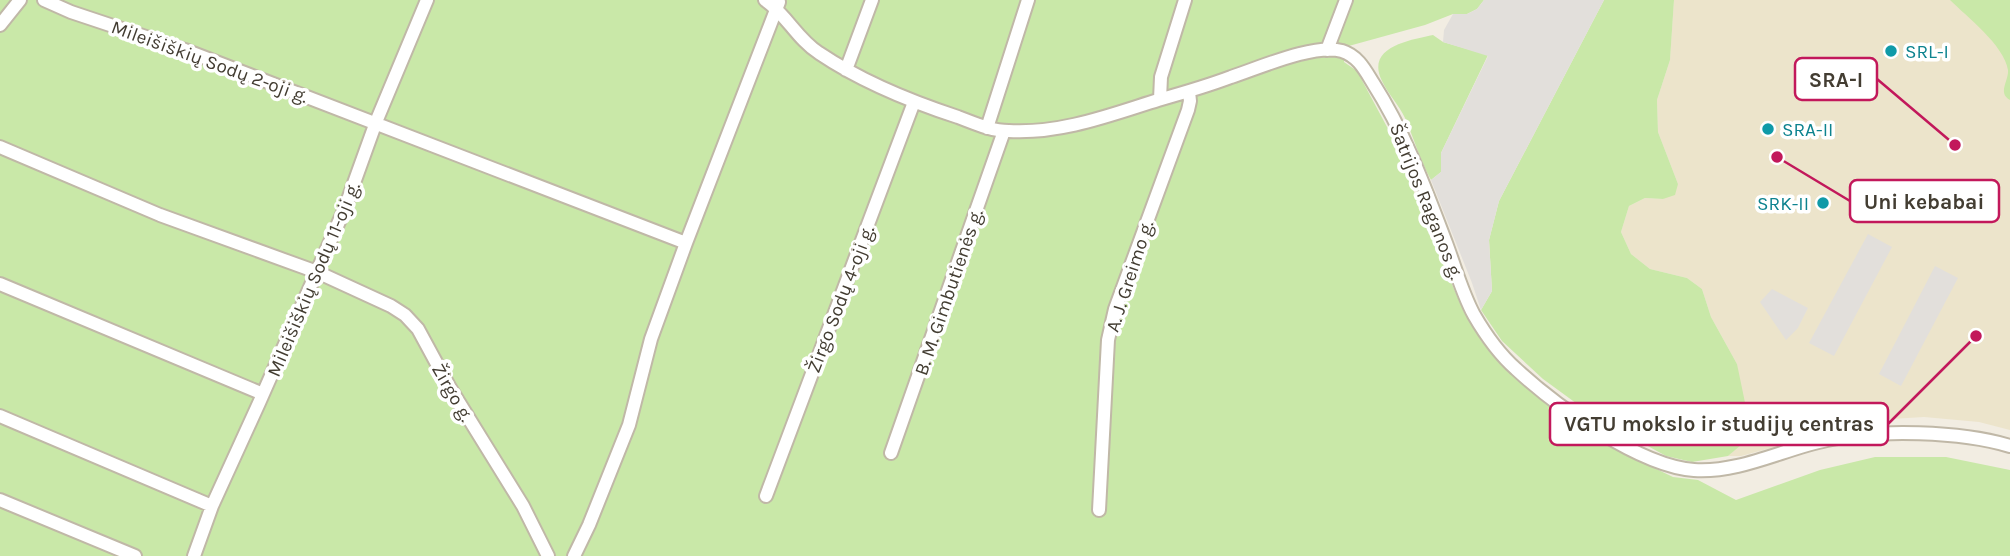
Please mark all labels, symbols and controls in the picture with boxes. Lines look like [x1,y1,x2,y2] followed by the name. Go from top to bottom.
[108,16,311,108] street label: Mileišiškių Sodų 2-oji g.
[1905,41,1949,63] place label: SRL-I
[1883,43,1899,59] marker: SRL-I
[1795,58,1877,100] callout: SRA-I
[1809,68,1863,92] text: SRA-I
[1782,119,1833,141] place label: SRA-II
[1385,120,1467,283] street label: Šatrijos Raganos g.
[1760,121,1776,137] marker: SRA-II
[263,179,365,380] street label: Mileišiškių Sodų 11-oji g.
[1850,180,1999,222] callout: Uni kebabai
[1864,190,1984,214] text: Uni kebabai
[1757,193,1809,215] place label: SRK-II
[1815,195,1831,211] marker: SRK-II
[910,206,988,378] street label: B. M. Gimbutienės g.
[1102,218,1158,335] street label: A. J. Greimo g.
[803,223,879,376] street label: Žirgo Sodų 4-oji g.
[427,360,477,425] street label: Žirgo g.
[1550,403,1888,445] callout: VGTU mokslo ir studijų centras
[1564,412,1874,436] text: VGTU mokslo ir studijų centras

